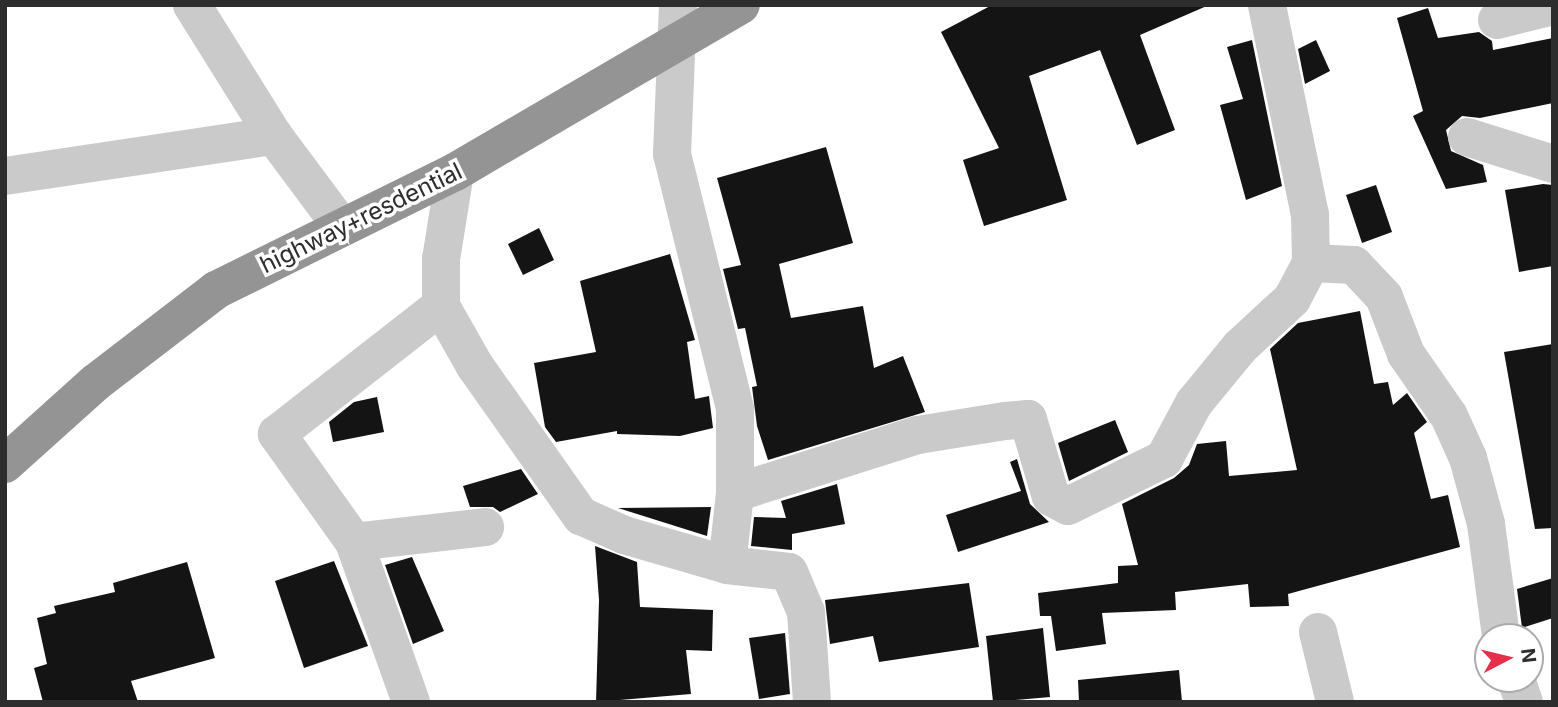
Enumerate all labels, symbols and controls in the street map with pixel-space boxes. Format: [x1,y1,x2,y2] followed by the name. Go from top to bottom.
[255,157,467,279] street label: highway+resdential
[1474,623,1544,693] north arrow
[1516,647,1541,664] text: N

